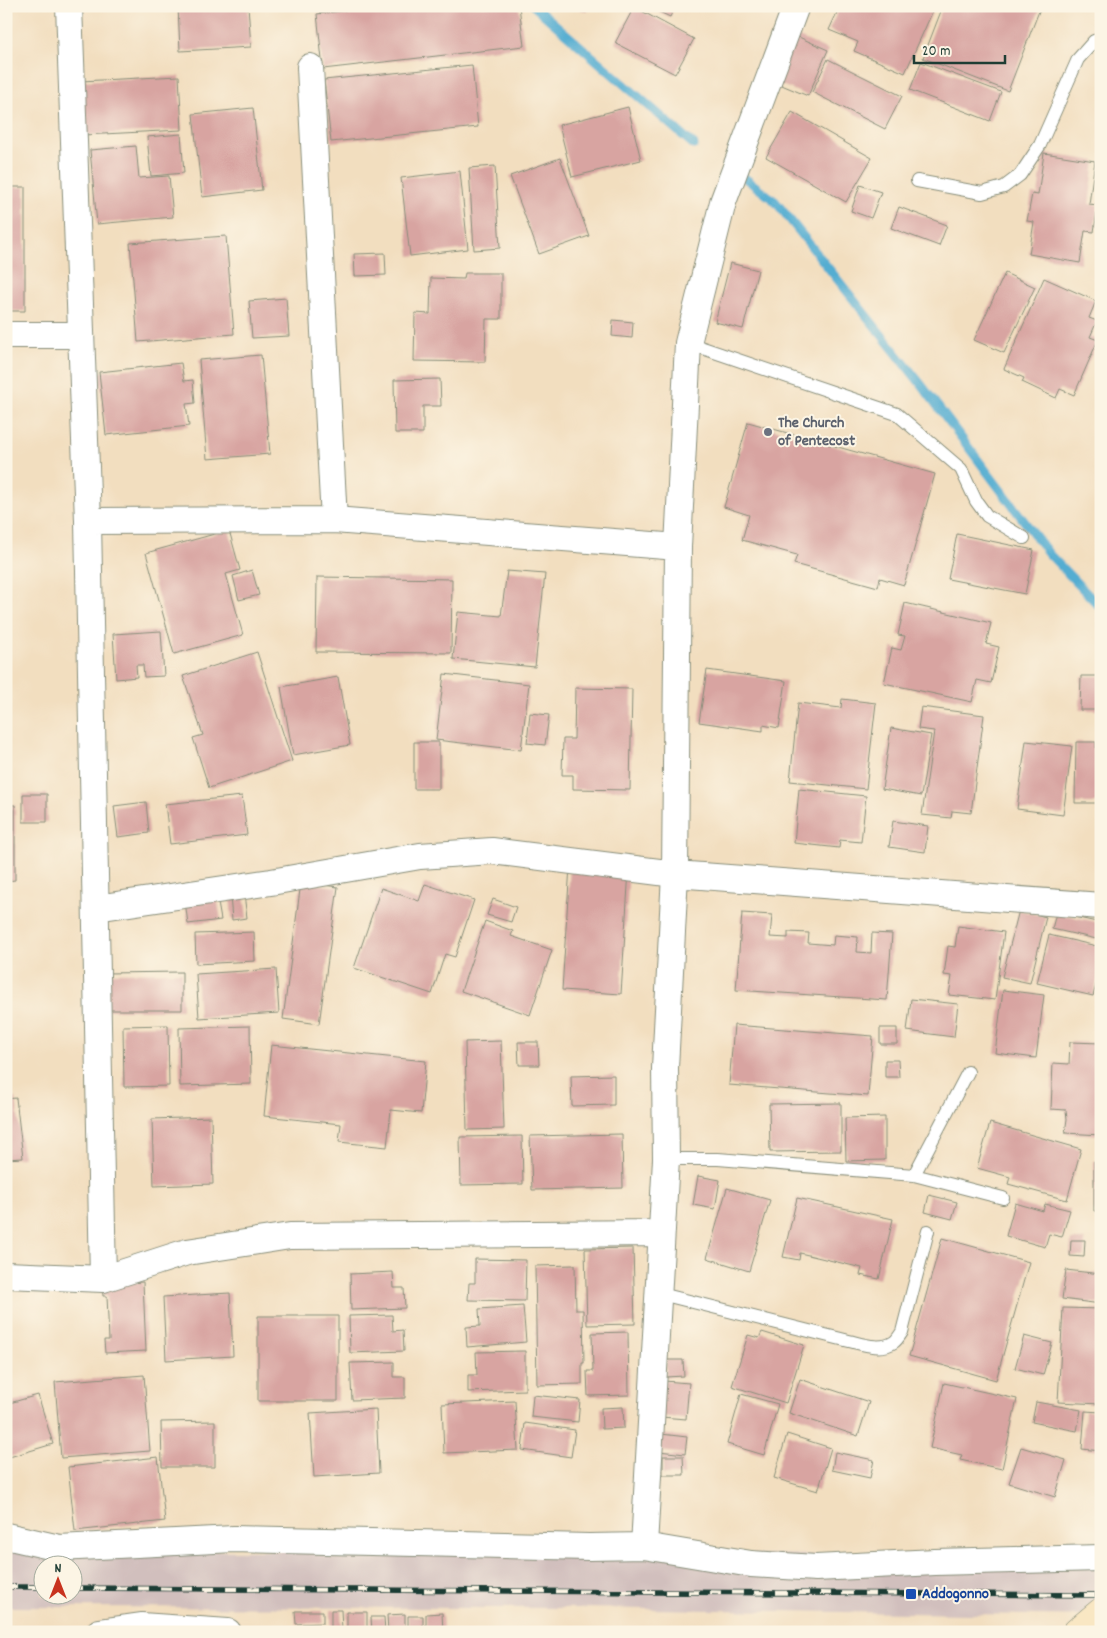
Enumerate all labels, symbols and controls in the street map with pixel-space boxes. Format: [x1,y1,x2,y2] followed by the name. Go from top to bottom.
[914,32,1006,64] scale bar
[922,41,950,63] text: 20 m
[778,412,855,453] place label: The Church of Pentecost
[762,426,774,438] marker: The Church of Pentecost
[32,1556,82,1606] north arrow
[55,1559,62,1579] text: N
[922,1583,989,1606] place label: Addogonno
[904,1587,918,1601] marker: Addogonno

